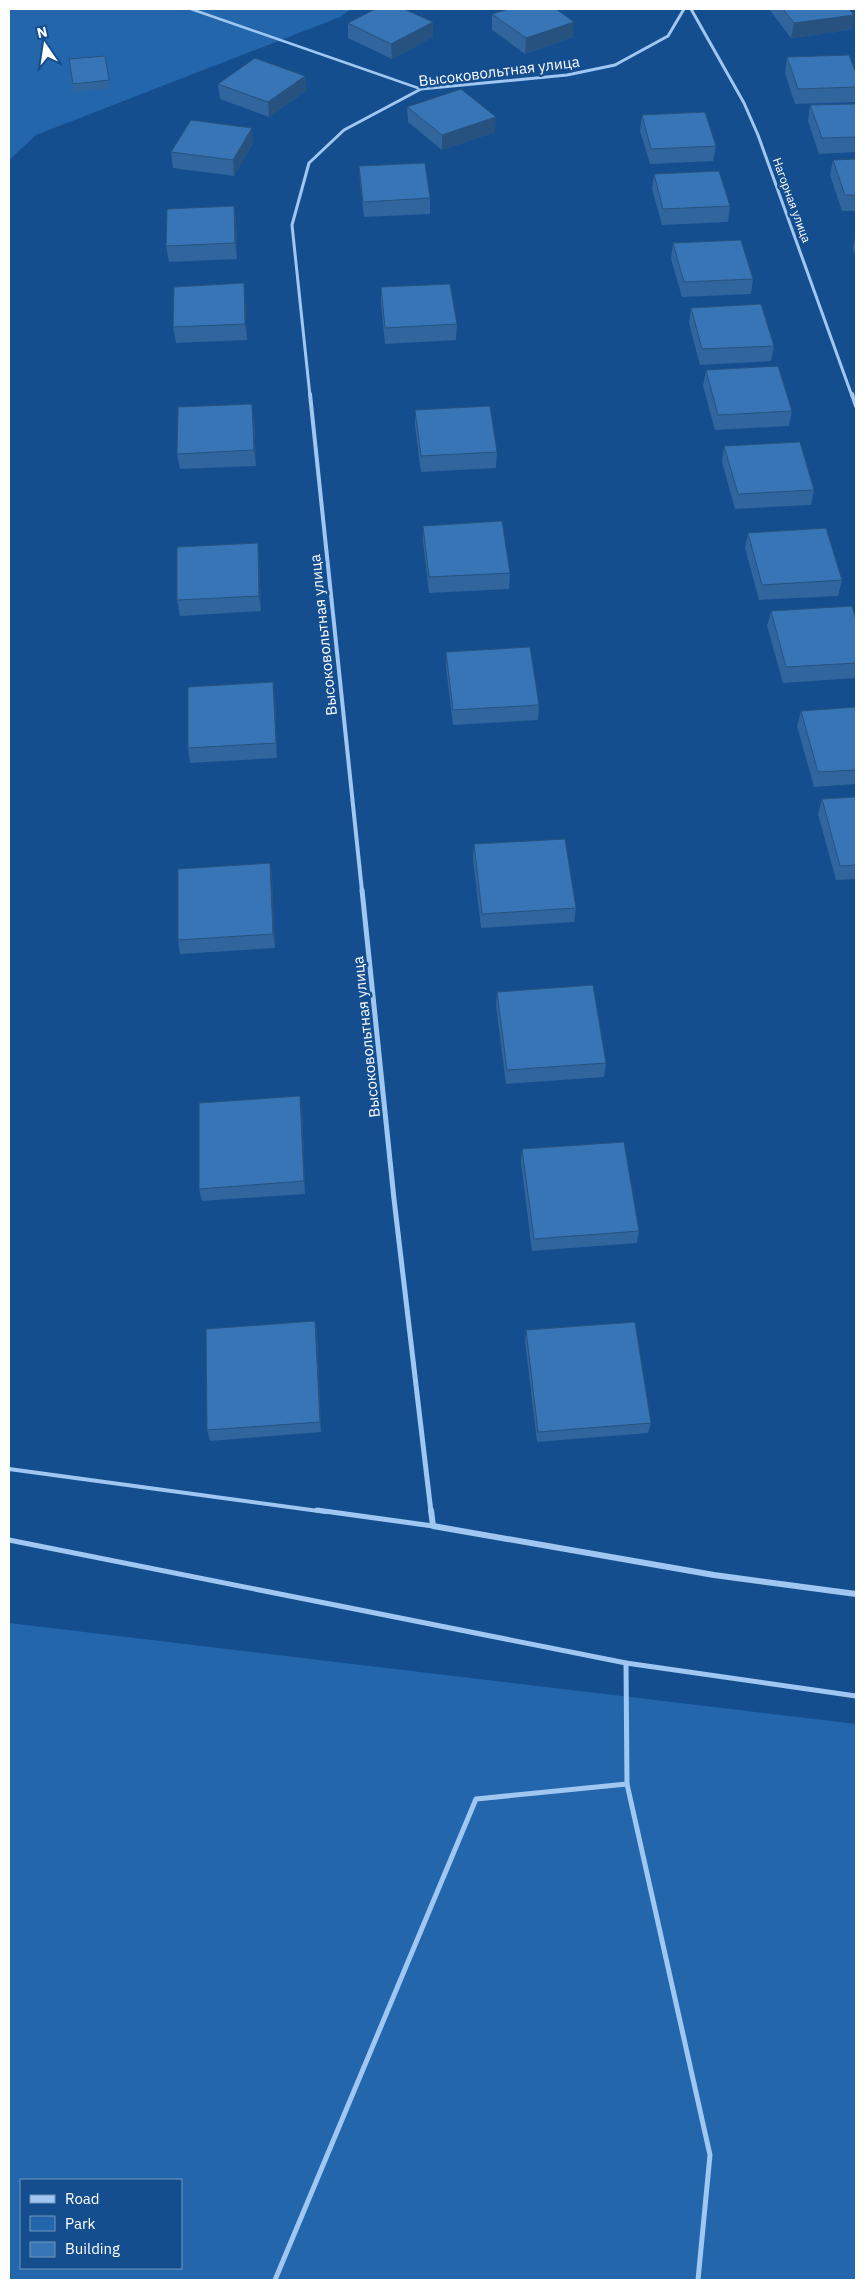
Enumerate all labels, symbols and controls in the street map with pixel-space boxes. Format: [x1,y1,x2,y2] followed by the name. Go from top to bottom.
[20,20,70,70] north arrow
[35,22,49,42] text: N
[417,52,581,90] street label: Высоковольтная улица
[770,155,815,245] street label: Нагорная улица
[305,553,341,717] street label: Высоковольтная улица
[348,955,384,1119] street label: Высоковольтная улица
[20,2179,182,2269] legend
[65,2189,100,2208] text: Road
[65,2214,95,2233] text: Park
[65,2239,120,2258] text: Building

